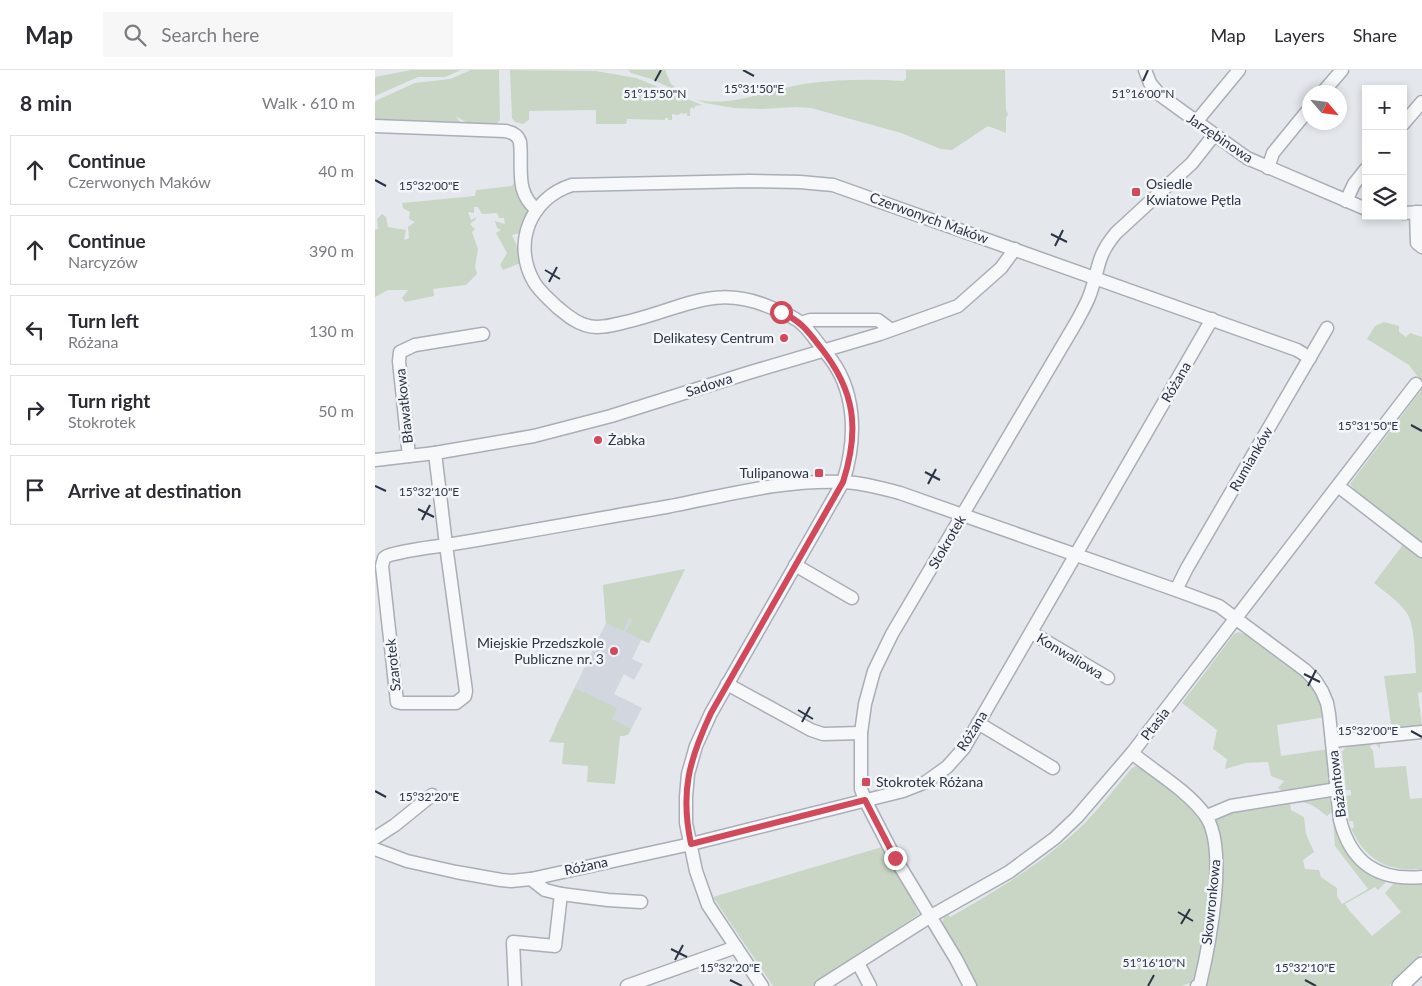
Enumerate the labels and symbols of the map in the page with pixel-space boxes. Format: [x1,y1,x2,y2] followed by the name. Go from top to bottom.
[724,81,784,96] text: 15°31'50"E
[1302,85,1347,130] north arrow
[624,86,686,101] text: 51°15'50"N
[1112,86,1174,101] text: 51°16'00"N
[1184,109,1257,166] street label: Jarzębinowa
[1146,175,1241,208] place label: Osiedle Kwiatowe Pętla
[399,178,459,193] text: 15°32'00"E
[1130,186,1142,198] marker: Osiedle Kwiatowe Pętla
[868,188,991,247] street label: Czerwonych Maków
[770,301,793,324] route start
[653,329,774,346] place label: Delikatesy Centrum
[778,332,790,344] marker: Delikatesy Centrum
[1157,358,1194,405] street label: Różana
[391,368,416,444] street label: Bławatkowa
[683,369,734,400] street label: Sadowa
[1338,418,1398,433] text: 15°31'50"E
[1225,424,1276,494] street label: Rumianków
[608,431,645,448] place label: Żabka
[592,434,604,446] marker: Żabka
[739,464,809,481] place label: Tulipanowa
[813,467,825,479] marker: Tulipanowa
[399,484,459,499] text: 15°32'10"E
[924,511,969,572] street label: Stokrotek
[1034,629,1107,682] street label: Konwaliowa
[477,634,604,667] place label: Miejskie Przedszkole Publiczne nr. 3
[381,637,404,692] street label: Szarotek
[608,645,620,657] marker: Miejskie Przedszkole Publiczne nr. 3
[1137,704,1173,743] street label: Ptasia
[953,707,991,754] street label: Różana
[1338,723,1398,738] text: 15°32'00"E
[1324,749,1349,819] street label: Bażantowa
[876,773,983,790] place label: Stokrotek Różana
[860,776,872,788] marker: Stokrotek Różana
[399,789,459,804] text: 15°32'20"E
[884,847,907,870] route end
[563,853,609,878] street label: Różana
[1198,858,1223,946] street label: Skowronkowa
[1123,955,1185,970] text: 51°16'10"N
[700,960,760,975] text: 15°32'20"E
[1275,960,1335,975] text: 15°32'10"E

